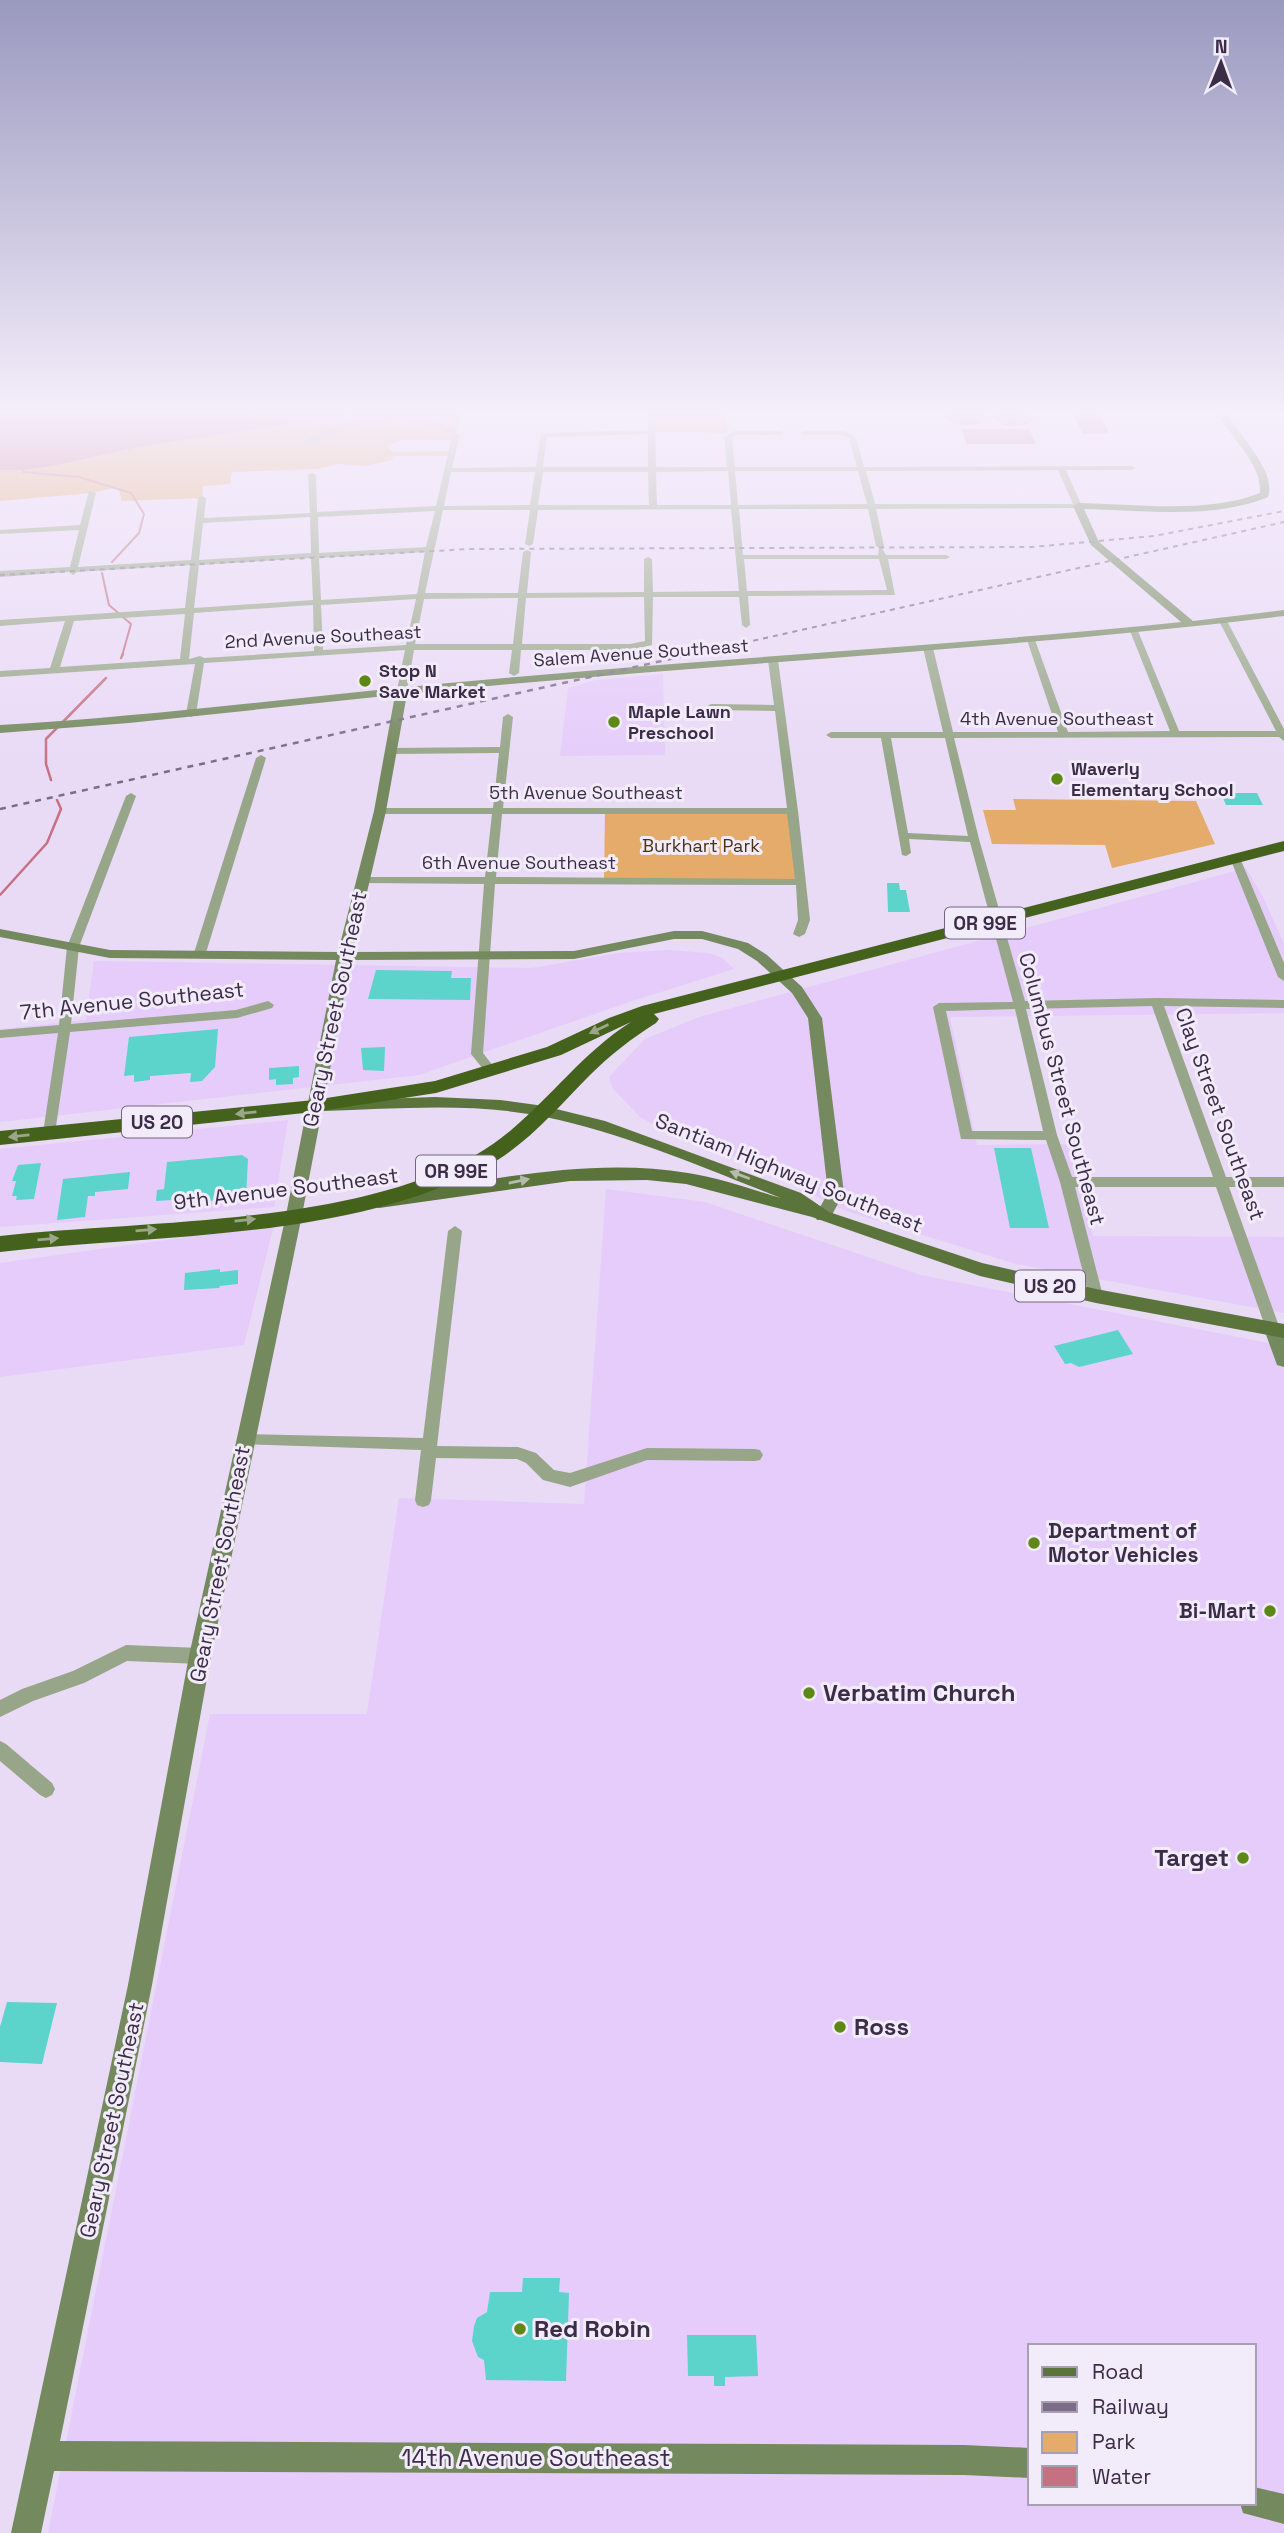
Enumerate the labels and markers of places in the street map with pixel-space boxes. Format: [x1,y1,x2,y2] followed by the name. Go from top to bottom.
[379,659,486,703] place label: Stop N Save Market
[357,673,373,689] marker: Stop N Save Market
[628,700,731,744] place label: Maple Lawn Preschool
[606,714,622,730] marker: Maple Lawn Preschool
[1071,757,1234,801] place label: Waverly Elementary School
[1049,771,1065,787] marker: Waverly Elementary School
[1048,1517,1199,1568] place label: Department of Motor Vehicles
[1026,1535,1042,1551] marker: Department of Motor Vehicles
[1179,1597,1256,1624] place label: Bi-Mart
[1262,1603,1278,1619] marker: Bi-Mart
[823,1677,1015,1708] place label: Verbatim Church
[801,1685,817,1701] marker: Verbatim Church
[1154,1842,1229,1873] place label: Target
[1235,1850,1251,1866] marker: Target
[854,2011,909,2042] place label: Ross
[832,2019,848,2035] marker: Ross
[534,2313,651,2344] place label: Red Robin
[512,2321,528,2337] marker: Red Robin

